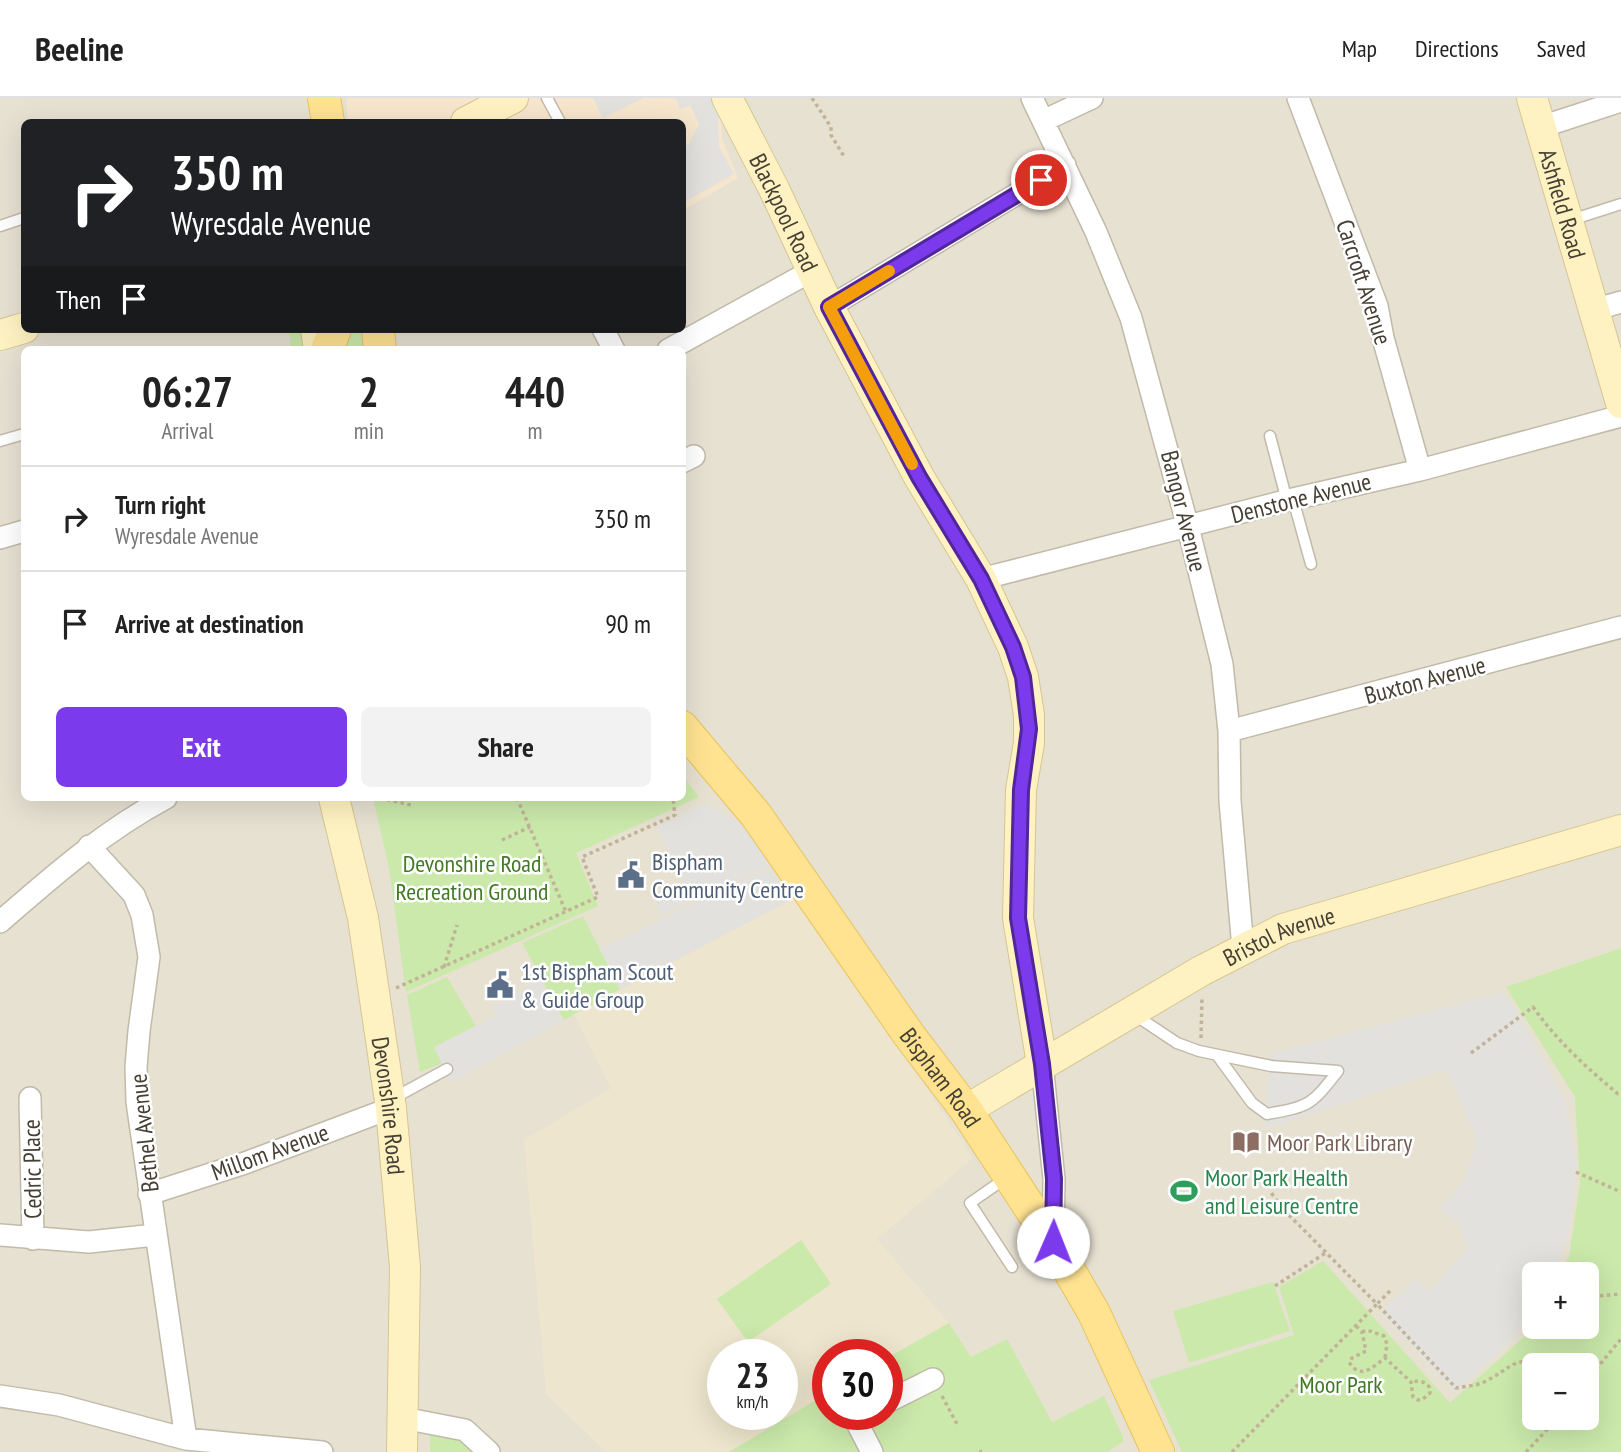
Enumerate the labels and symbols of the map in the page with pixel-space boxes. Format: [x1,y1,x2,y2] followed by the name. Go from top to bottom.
[1532,145,1593,262] street label: Ashfield Road
[743,148,826,276] street label: Blackpool Road
[1011,150,1071,210] pin
[1329,216,1399,348] street label: Carcroft Avenue
[1154,447,1214,575] street label: Bangor Avenue
[1228,466,1374,530] street label: Denstone Avenue
[1361,649,1489,711] street label: Buxton Avenue
[652,846,804,905] place label: Bispham Community Centre
[396,848,548,907] park label: Devonshire Road Recreation Ground
[616,860,646,890] public building icon: Bispham Community Centre
[1218,899,1338,973] street label: Bristol Avenue
[521,956,674,1015] place label: 1st Bispham Scout & Guide Group
[485,970,515,1000] public building icon: 1st Bispham Scout & Guide Group
[893,1021,988,1133] street label: Bispham Road
[365,1035,412,1176] street label: Devonshire Road
[122,1072,166,1194] street label: Bethel Avenue
[207,1116,333,1188] street label: Millom Avenue
[16,1119,48,1219] street label: Cedric Place
[1231,1127,1261,1157] library icon: Moor Park Library
[1267,1127,1412,1158] place label: Moor Park Library
[1205,1162,1359,1221] place label: Moor Park Health and Leisure Centre
[1169,1176,1199,1206] sports icon: Moor Park Health and Leisure Centre
[1016,1205,1090,1279] position arrow
[812,1339,903,1430] speed limit sign: 30
[1299,1369,1383,1400] park label: Moor Park

